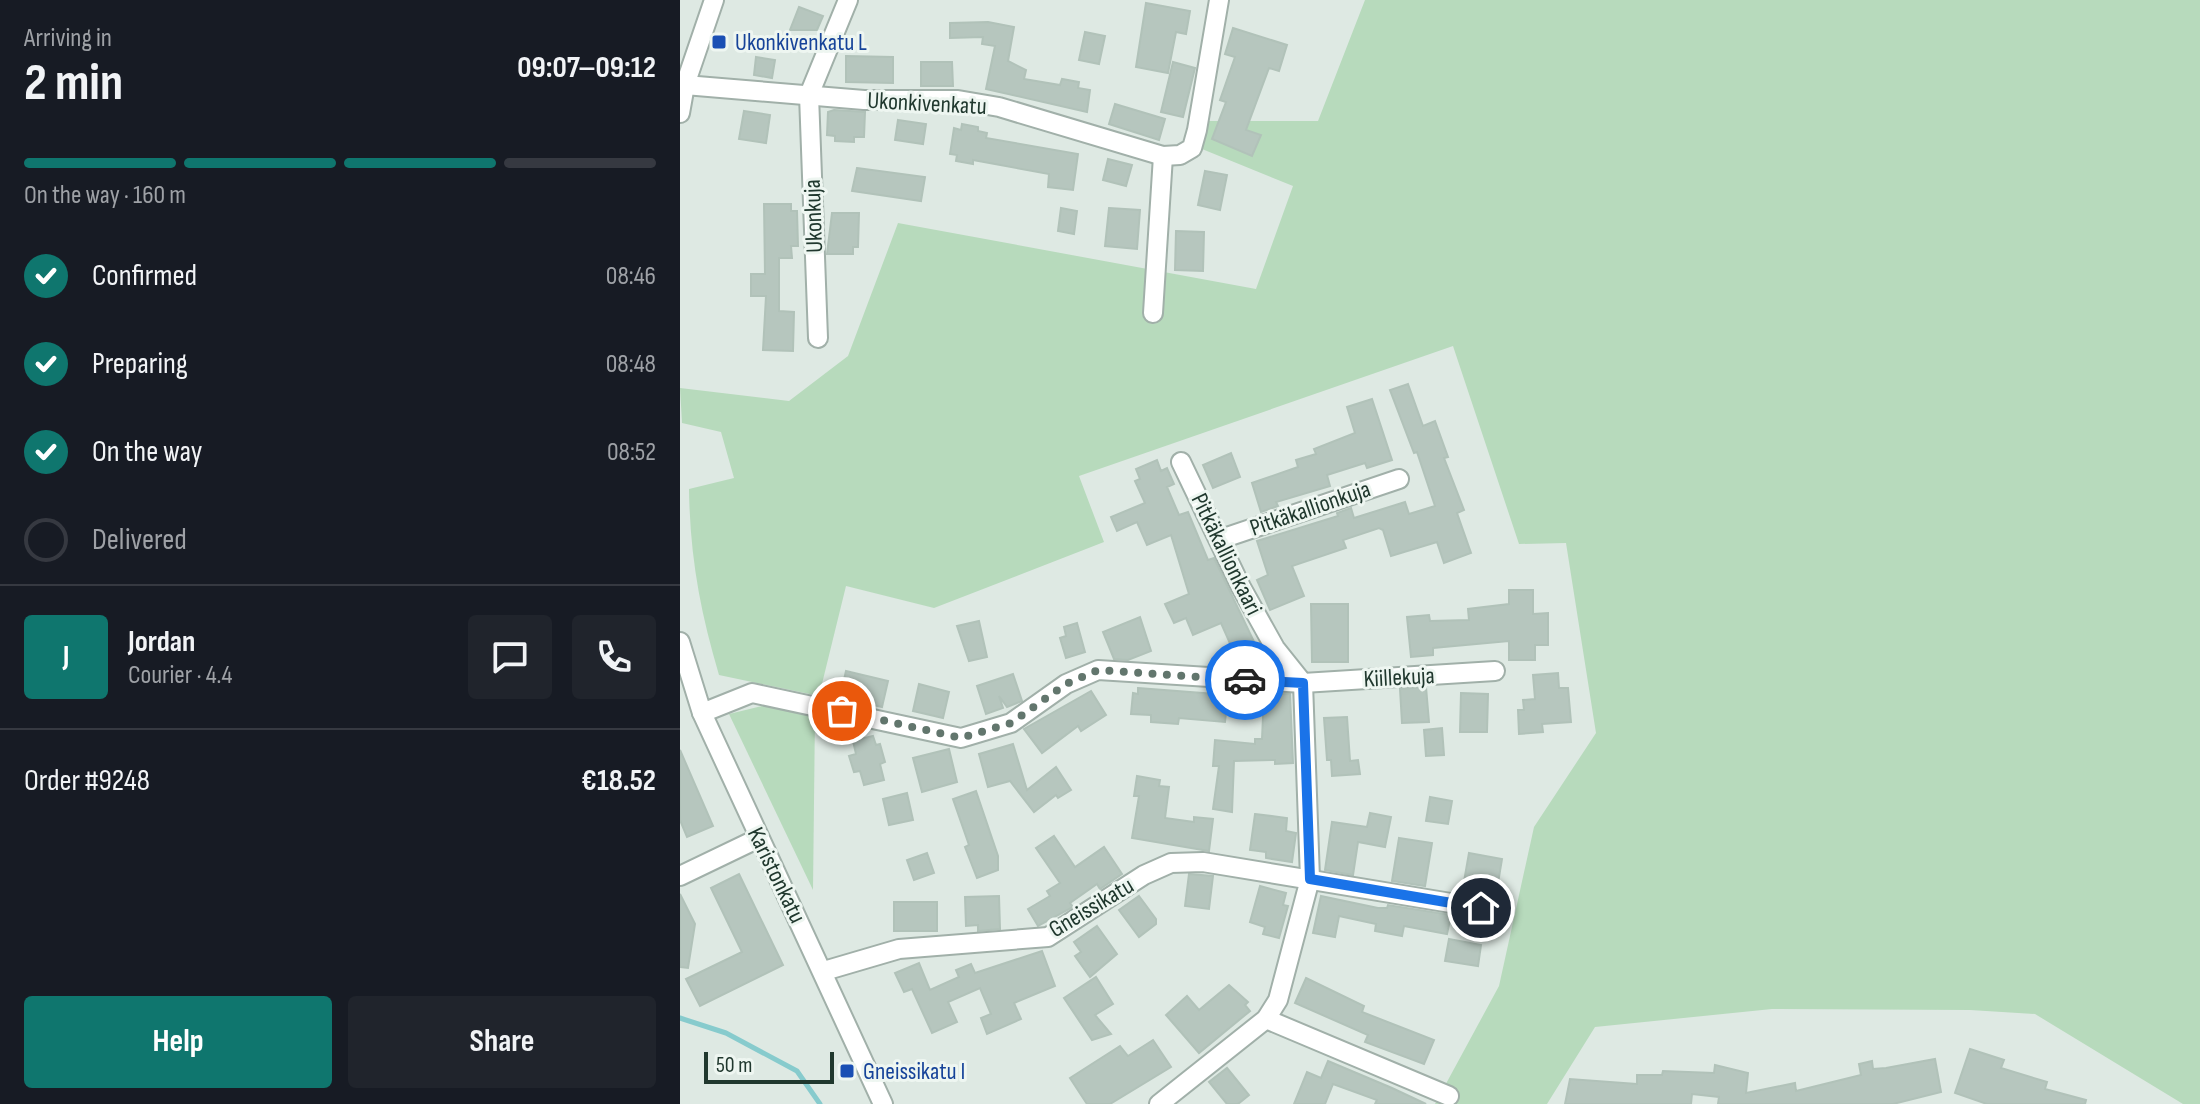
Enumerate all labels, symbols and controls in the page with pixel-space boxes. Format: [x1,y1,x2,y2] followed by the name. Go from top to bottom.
[24,23,112,54] text: Arriving in
[735,28,867,57] place label: Ukonkivenkatu L
[710,33,728,51] marker: Ukonkivenkatu L
[517,50,656,86] text: 09:07–09:12
[24,52,123,115] text: 2 min
[867,86,987,121] street label: Ukonkivenkatu
[798,179,829,253] street label: Ukonkuja
[24,180,186,211] text: On the way · 160 m
[24,254,68,298] icon: check
[92,258,197,294] text: Confirmed
[606,261,656,292] text: 08:46
[24,342,68,386] icon: check
[92,346,188,382] text: Preparing
[606,349,656,380] text: 08:48
[24,430,68,474] icon: check
[92,434,202,470] text: On the way
[607,437,656,468] text: 08:52
[1246,474,1374,543] street label: Pitkäkallionkuja
[1185,489,1268,620] street label: Pitkäkallionkaari
[92,522,187,558] text: Delivered
[468,615,552,699] button: chat
[572,615,656,699] button: phone
[128,624,195,660] text: Jordan
[63,639,69,675] text: J
[1205,640,1285,720] courier
[1223,658,1267,702] icon: car
[128,660,232,691] text: Courier · 4.4
[1363,661,1435,694] street label: Kiillekuja
[808,677,876,745] pin
[820,689,864,733] icon: bag
[24,763,150,799] text: Order #9248
[581,763,656,799] text: €18.52
[741,823,812,928] street label: Karistonkatu
[1044,871,1139,944] street label: Gneissikatu
[1447,874,1515,942] pin
[1459,886,1503,930] icon: home
[24,996,332,1088] button: Help
[348,996,656,1088] button: Share
[704,1048,834,1084] scale bar
[716,1052,752,1079] text: 50 m
[863,1057,965,1086] place label: Gneissikatu I
[838,1062,856,1080] marker: Gneissikatu I

